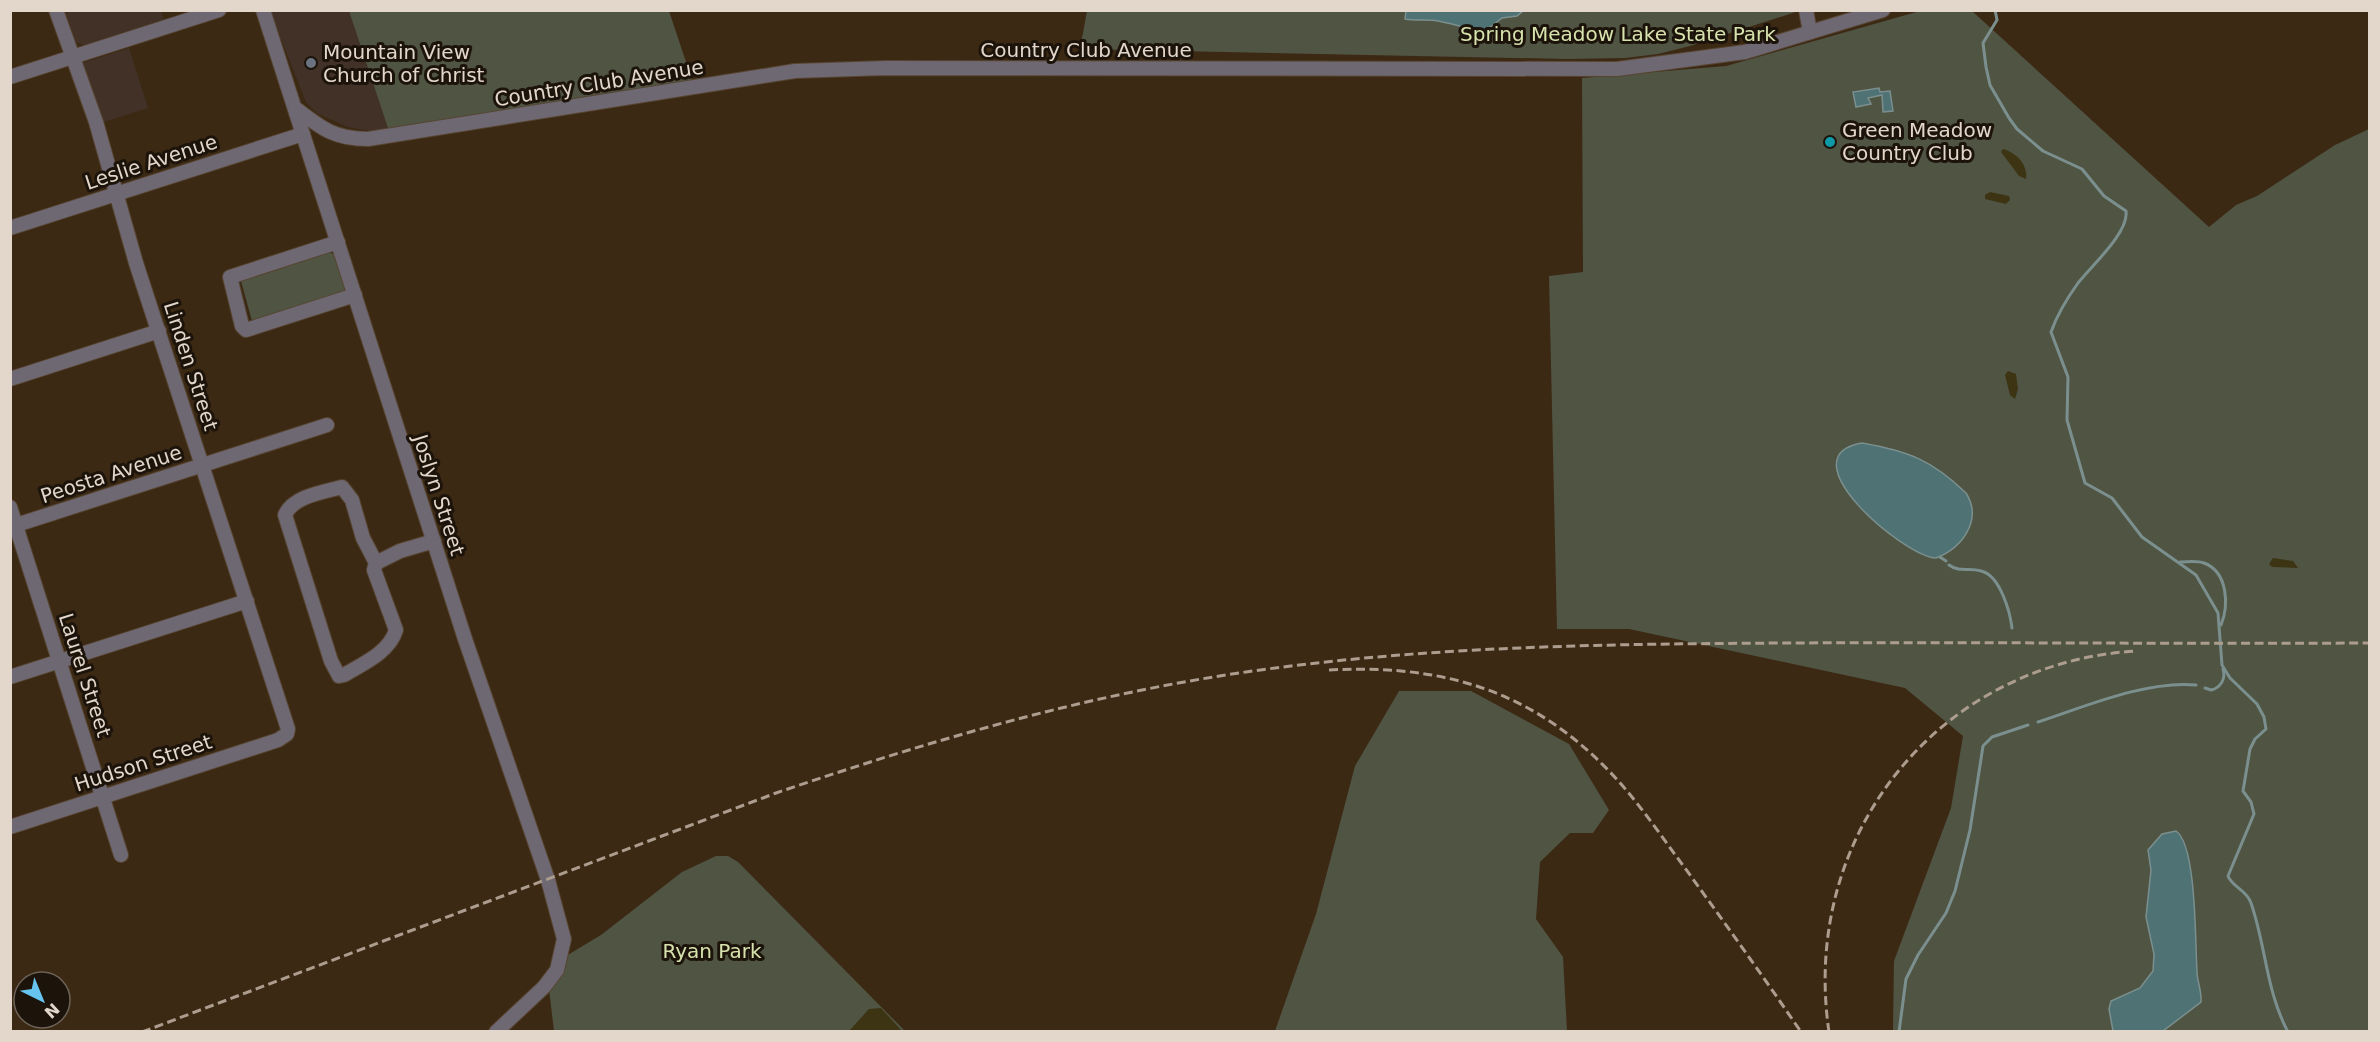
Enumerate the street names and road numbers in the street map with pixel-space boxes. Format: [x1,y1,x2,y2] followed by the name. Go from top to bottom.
[980,38,1192,62] street label: Country Club Avenue
[493,55,705,111] street label: Country Club Avenue
[82,129,220,195] street label: Leslie Avenue
[159,298,223,434] street label: Linden Street
[408,430,470,559] street label: Joslyn Street
[37,440,185,508] street label: Peosta Avenue
[54,610,116,740] street label: Laurel Street
[71,729,215,796] street label: Hudson Street

